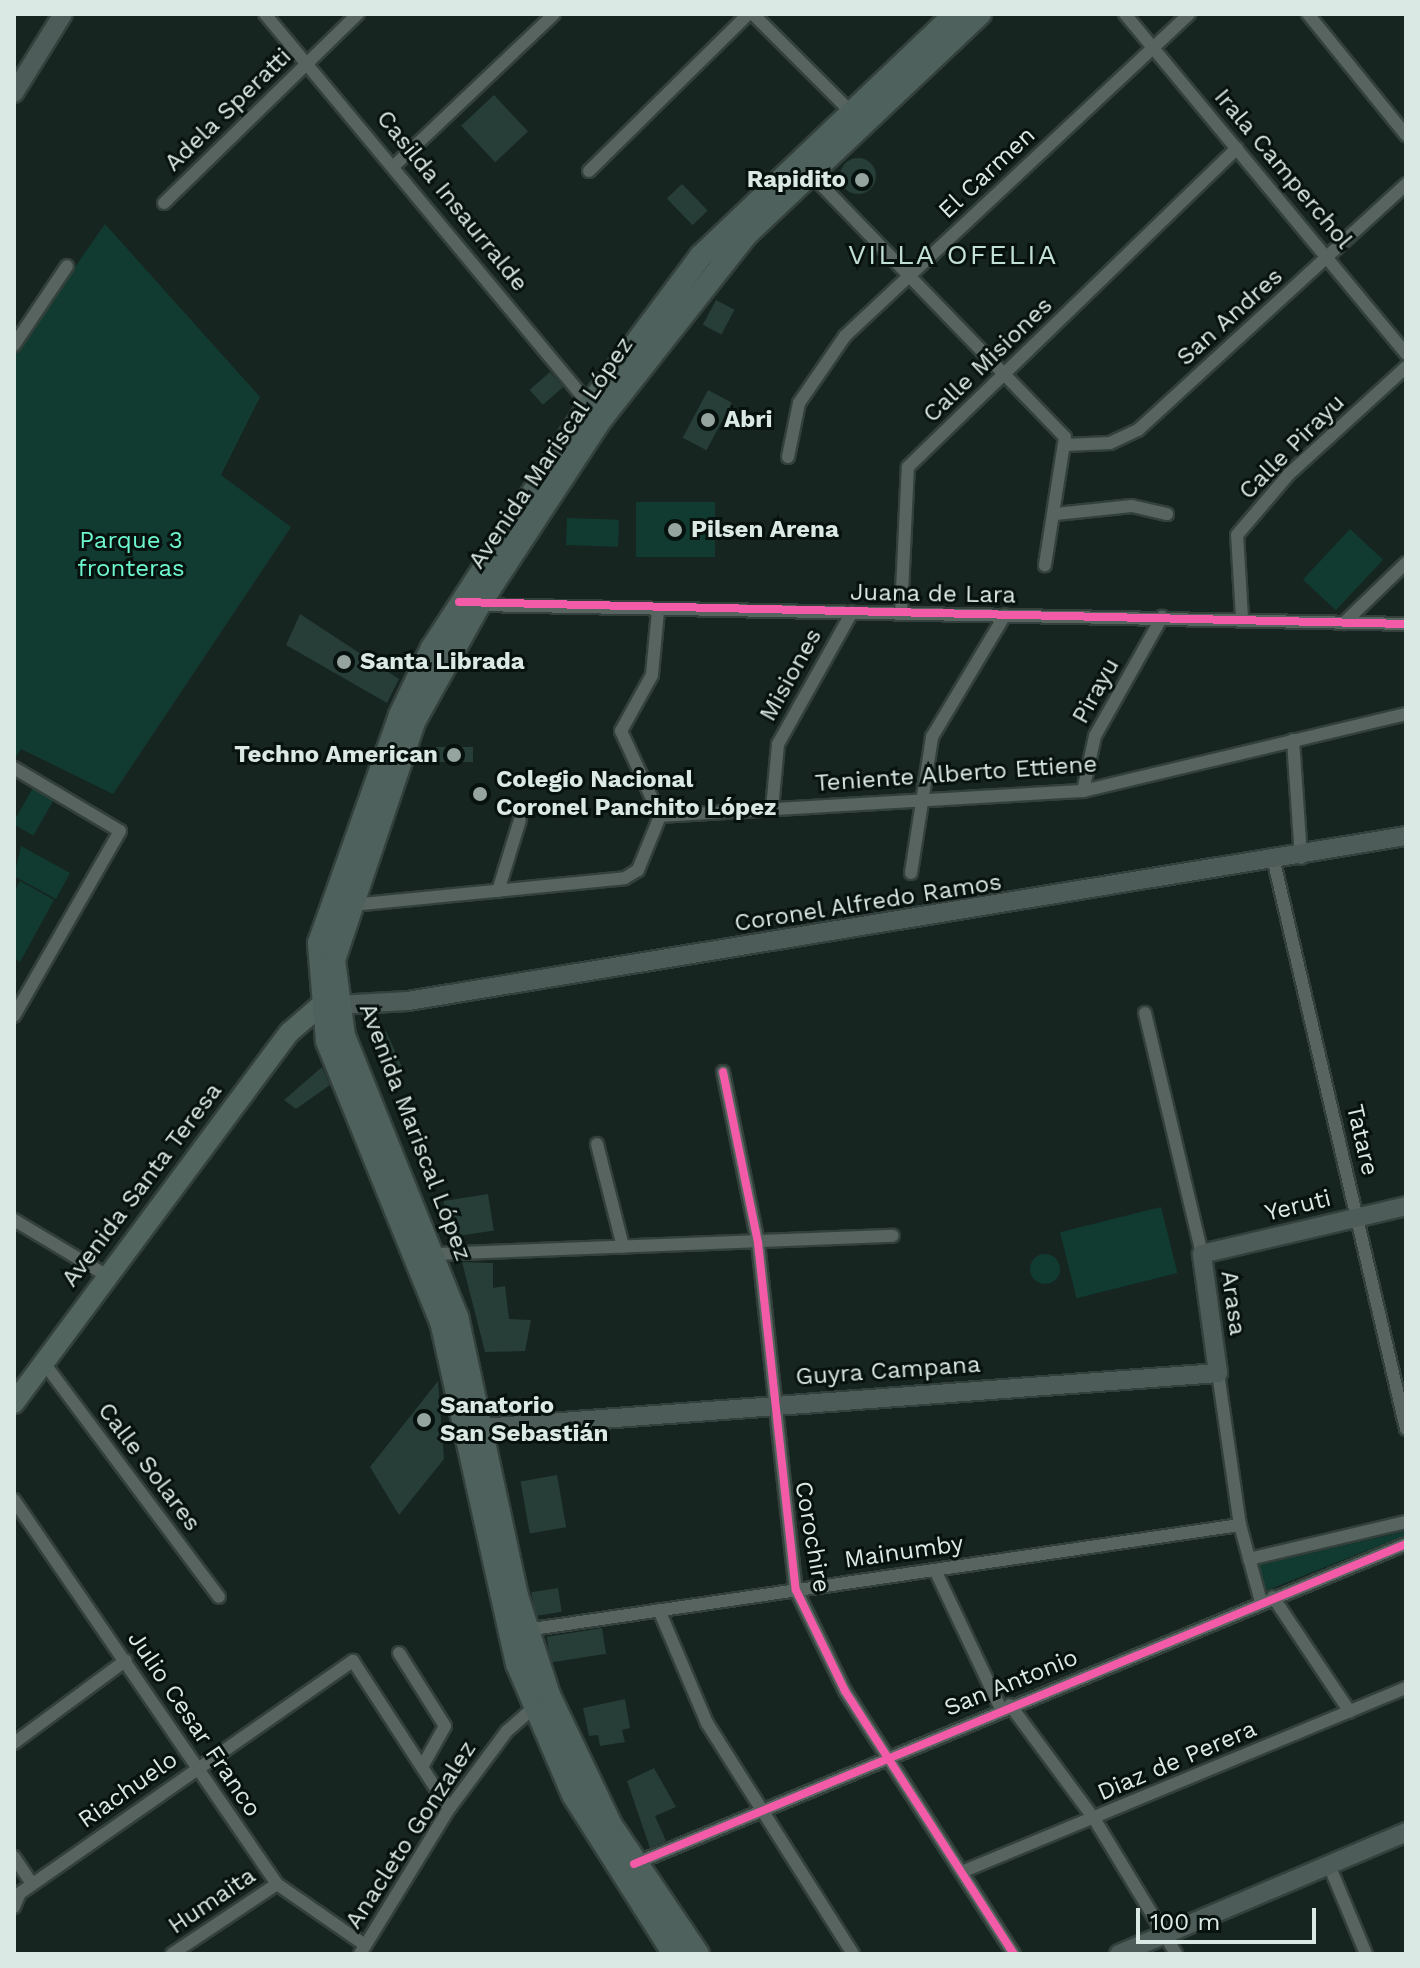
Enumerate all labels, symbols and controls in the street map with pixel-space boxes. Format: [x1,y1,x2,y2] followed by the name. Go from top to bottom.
[159,42,297,178] street label: Adela Speratti
[1208,83,1358,255] street label: Irala Camperchol
[370,104,534,298] street label: Casilda Insaurralde
[932,121,1042,225] street label: El Carmen
[747,166,846,194] place label: Rapidito
[853,171,871,189] marker: Rapidito
[847,238,1059,272] district label: VILLA OFELIA
[1171,262,1289,372] street label: San Andres
[917,291,1059,429] street label: Calle Misiones
[462,331,640,575] street label: Avenida Mariscal López
[1233,388,1351,506] street label: Calle Pirayu
[724,406,773,434] place label: Abri
[699,411,717,429] marker: Abri
[691,516,839,544] place label: Pilsen Arena
[666,521,684,539] marker: Pilsen Arena
[77,527,185,583] park label: Parque 3 fronteras
[850,578,1016,610] street label: Juana de Lara
[754,624,828,726] street label: Misiones
[360,648,525,676] place label: Santa Librada
[335,653,353,671] marker: Santa Librada
[1066,653,1126,729] street label: Pirayu
[234,741,438,769] place label: Techno American
[445,746,463,764] marker: Techno American
[813,750,1099,798] street label: Teniente Alberto Ettiene
[496,766,777,822] place label: Colegio Nacional Coronel Panchito López
[471,785,489,803] marker: Colegio Nacional Coronel Panchito López
[731,868,1005,938] street label: Coronel Alfredo Ramos
[352,999,478,1265] street label: Avenida Mariscal López
[55,1077,229,1293] street label: Avenida Santa Teresa
[1340,1102,1384,1178] street label: Tatare
[1262,1184,1334,1228] street label: Yeruti
[1214,1269,1252,1337] street label: Arasa
[794,1350,982,1392] street label: Guyra Campana
[440,1392,608,1448] place label: Sanatorio San Sebastián
[91,1397,207,1537] street label: Calle Solares
[415,1411,433,1429] marker: Sanatorio San Sebastián
[788,1479,836,1595] street label: Corochire
[843,1529,965,1575] street label: Mainumby
[121,1625,267,1823] street label: Julio Cesar Franco
[940,1643,1082,1723] street label: San Antonio
[1093,1715,1261,1807] street label: Diaz de Perera
[339,1736,483,1934] street label: Anacleto Gonzalez
[73,1745,183,1835] street label: Riachuelo
[163,1861,261,1941] street label: Humaita
[1140,1892,1320,1942] scale bar
[1150,1908,1220,1936] text: 100 m

